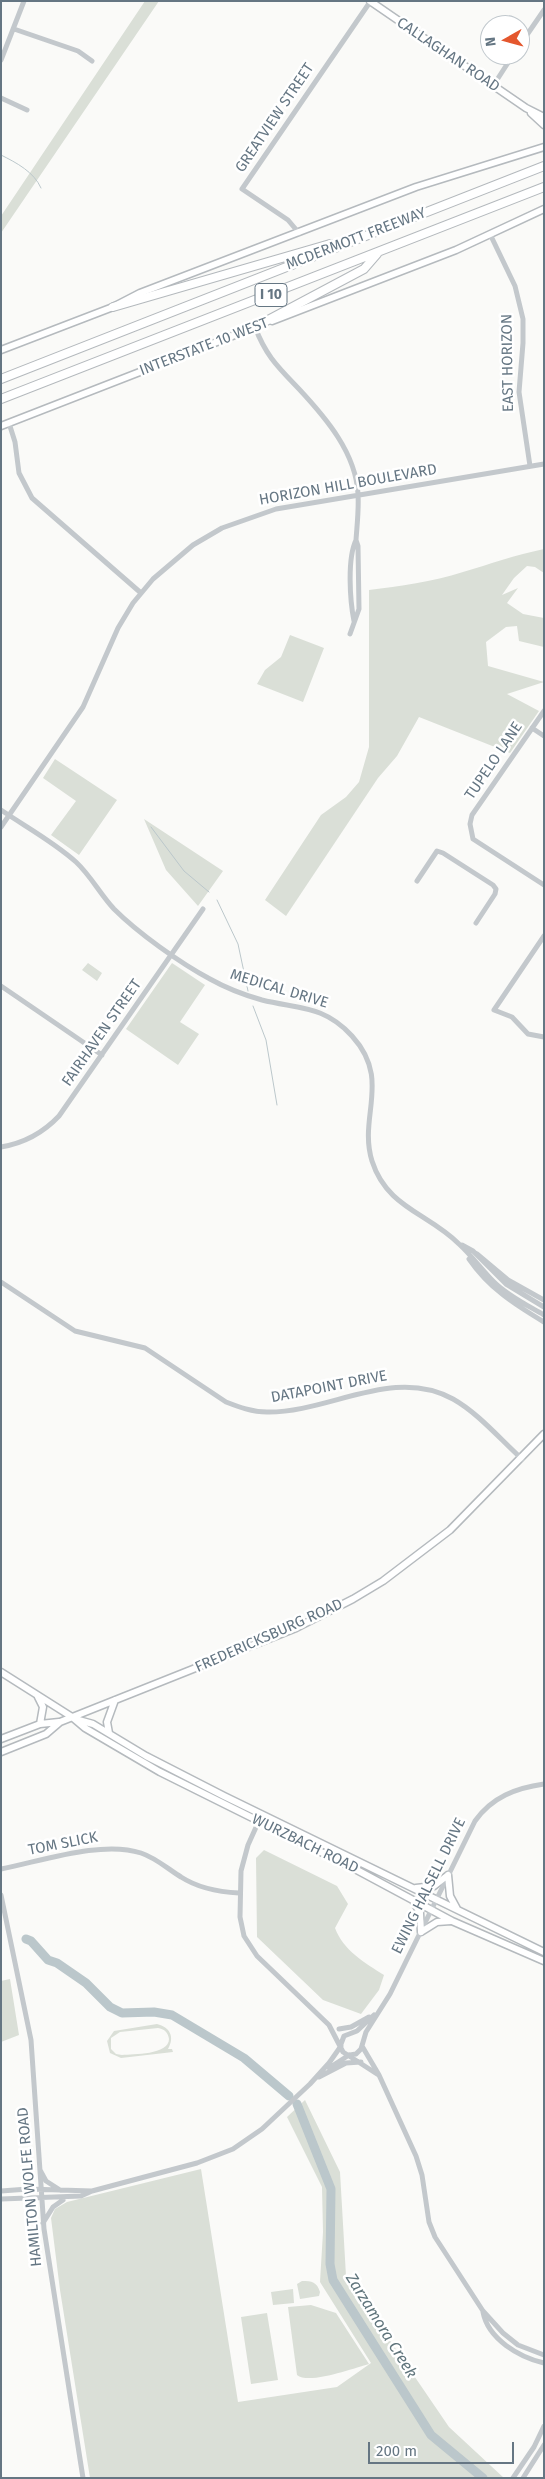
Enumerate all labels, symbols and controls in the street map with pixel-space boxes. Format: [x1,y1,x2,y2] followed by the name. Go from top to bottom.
[393,14,503,96] street label: CALLAGHAN ROAD
[480,15,530,65] north arrow
[232,60,318,176] street label: GREATVIEW STREET
[283,204,429,274] street label: MCDERMOTT FREEWAY
[255,284,287,306] road number: I 10
[137,314,271,380] street label: INTERSTATE 10 WEST
[498,314,518,412] street label: EAST HORIZON
[258,461,438,509] street label: HORIZON HILL BOULEVARD
[461,719,527,803] street label: TUPELO LANE
[228,966,330,1012] street label: MEDICAL DRIVE
[58,976,146,1090] street label: FAIRHAVEN STREET
[269,1367,389,1407] street label: DATAPOINT DRIVE
[192,1595,346,1677] street label: FREDERICKSBURG ROAD
[249,1810,361,1878] street label: WURZBACH ROAD
[388,1815,470,1957] street label: EWING HALSELL DRIVE
[27,1828,99,1860] street label: TOM SLICK
[14,2107,46,2267] street label: HAMILTON WOLFE ROAD
[341,2270,421,2382] water label: Zarzamora Creek
[370,2432,516,2464] scale bar
[376,2442,417,2460] text: 200 m

